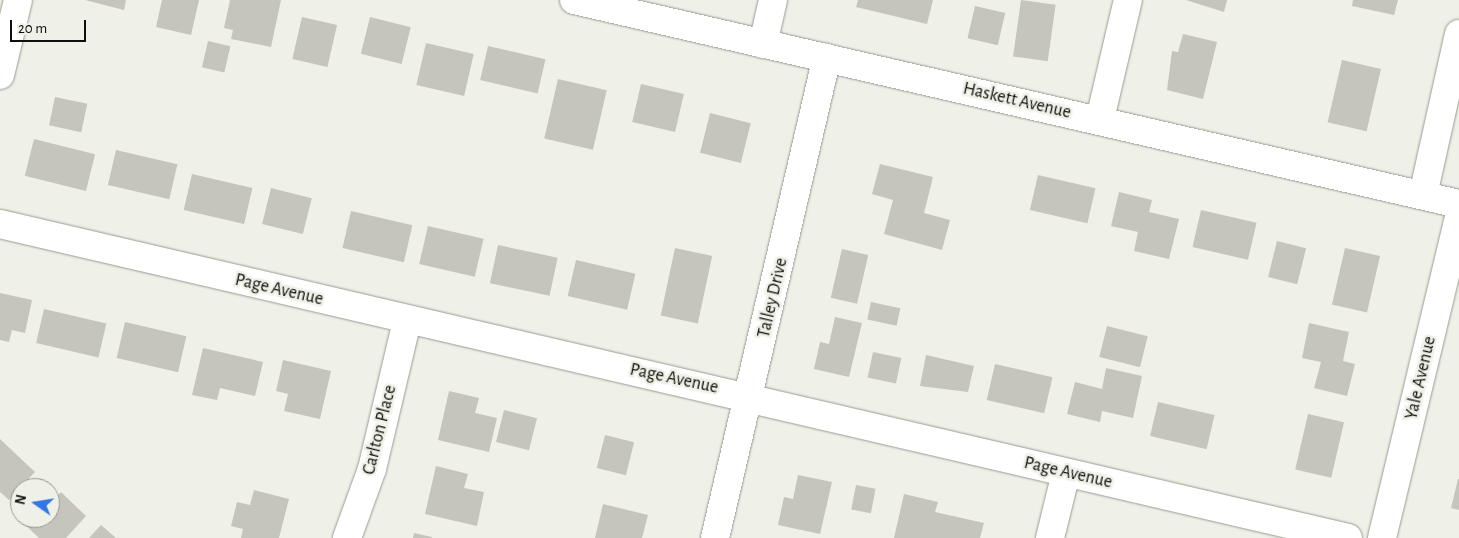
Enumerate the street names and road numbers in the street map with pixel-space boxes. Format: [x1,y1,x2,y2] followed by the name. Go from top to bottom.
[961,78,1073,124] street label: Haskett Avenue
[753,256,793,340] street label: Talley Drive
[233,269,325,311] street label: Page Avenue
[1401,334,1441,422] street label: Yale Avenue
[628,359,720,399] street label: Page Avenue
[358,383,402,477] street label: Carlton Place
[1022,452,1114,494] street label: Page Avenue

